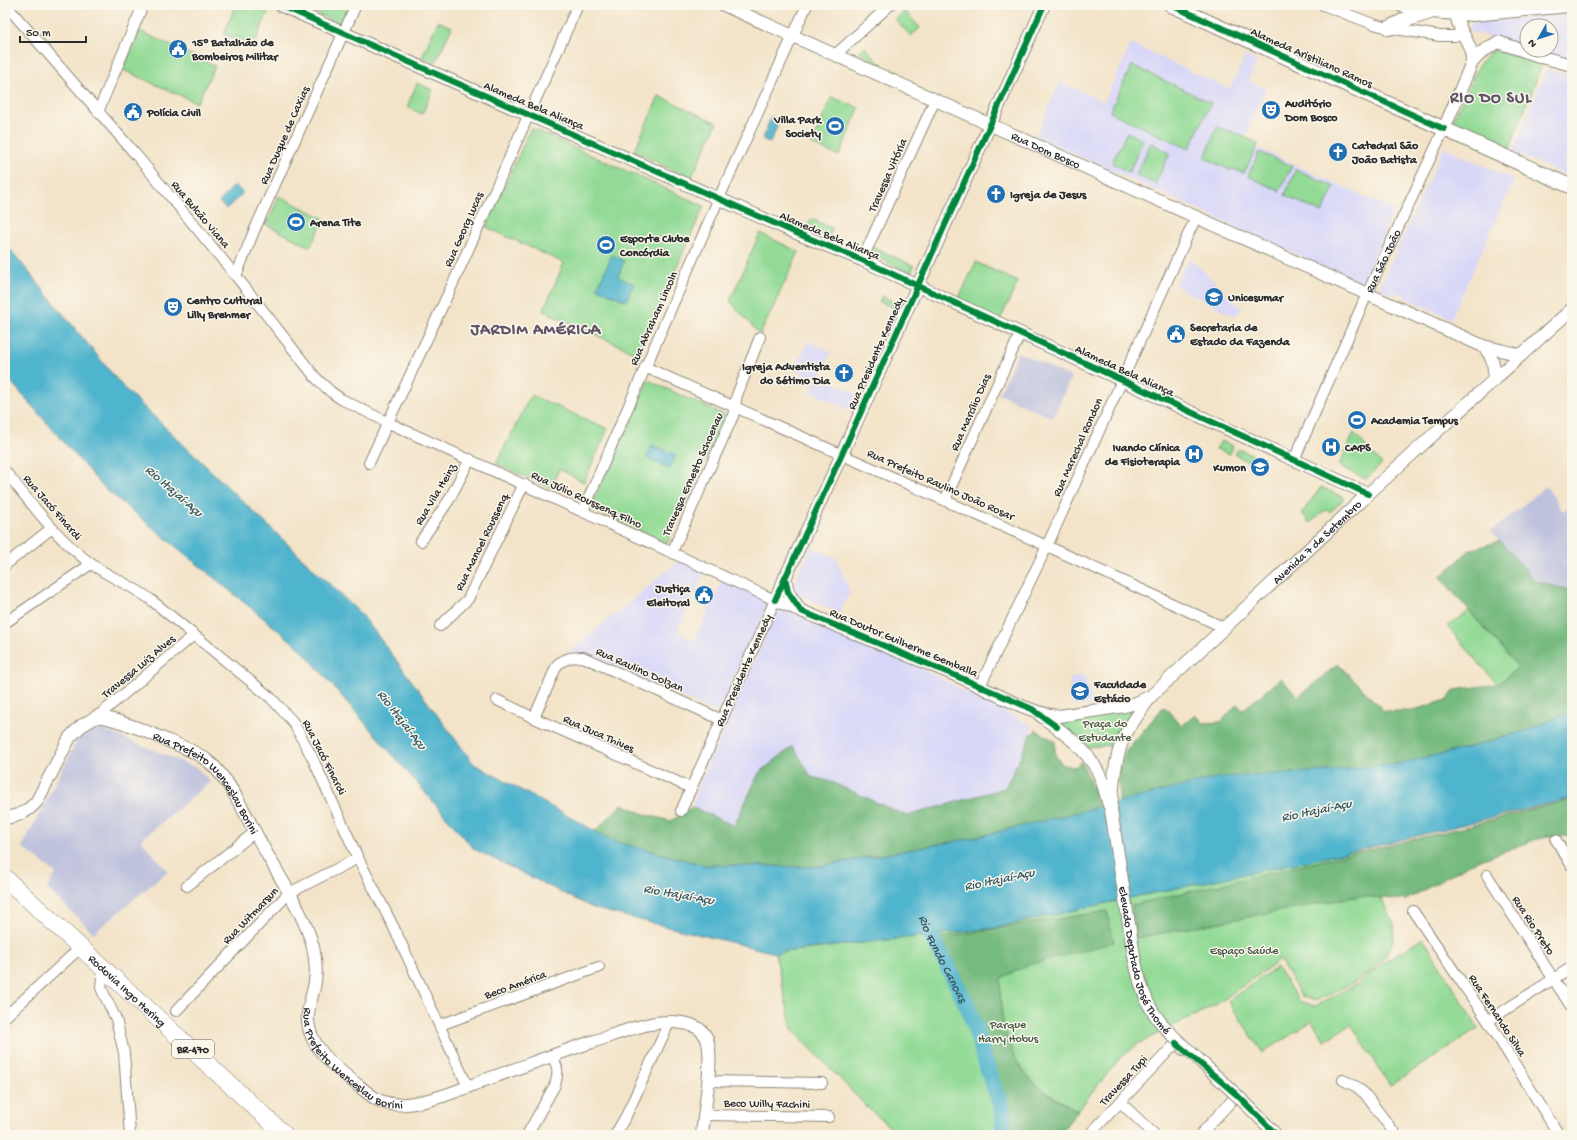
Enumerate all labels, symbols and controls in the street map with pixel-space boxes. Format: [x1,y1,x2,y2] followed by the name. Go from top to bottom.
[20,18,86,44] scale bar
[1519,18,1559,58] north arrow
[1248,26,1375,92] street label: Alameda Aristiliano Ramos
[26,27,51,41] text: 50 m
[1526,36,1540,50] text: N
[191,37,279,65] place label: 15º Batalhão de Bombeiros Militar
[167,38,189,60] public building icon: 15º Batalhão de Bombeiros Militar
[481,79,586,134] street label: Alameda Bela Aliança
[258,84,314,187] street label: Rua Duque de Caxias
[1449,90,1532,109] district label: RIO DO SUL
[1284,98,1338,126] place label: Auditório Dom Bosco
[1260,99,1282,121] theatre icon: Auditório Dom Bosco
[122,101,144,123] public building icon: Polícia Civil
[146,107,201,121] place label: Polícia Civil
[773,114,823,142] place label: Villa Park Society
[824,115,846,137] sports icon: Villa Park Society
[1009,130,1082,173] street label: Rua Dom Bosco
[866,136,911,216] street label: Travessa Vitória
[1351,140,1419,168] place label: Catedral São João Batista
[1327,141,1349,163] church icon: Catedral São João Batista
[167,179,232,252] street label: Rua Bulcão Viana
[985,183,1007,205] church icon: Igreja de Jesus
[1010,189,1087,203] place label: Igreja de Jesus
[442,190,488,269] street label: Rua Georg Lucas
[777,209,882,264] street label: Alameda Bela Aliança
[285,211,307,233] sports icon: Arena Tite
[309,217,362,231] place label: Arena Tite
[1364,228,1405,296] street label: Rua São João
[619,233,690,261] place label: Esporte Clube Concórdia
[595,234,617,256] sports icon: Esporte Clube Concórdia
[628,269,682,368] street label: Rua Abraham Lincoln
[1203,286,1225,308] school or university icon: Unicesumar
[1228,292,1285,306] place label: Unicesumar
[186,295,263,323] place label: Centro Cultural Lilly Brehmer
[846,295,908,412] street label: Rua Presidente Kennedy
[162,296,184,318] theatre icon: Centro Cultural Lilly Brehmer
[470,321,602,341] district label: JARDIM AMÉRICA
[1189,322,1291,350] place label: Secretaria de Estado da Fazenda
[1165,323,1187,345] public building icon: Secretaria de Estado da Fazenda
[1072,343,1176,401] street label: Alameda Bela Aliança
[742,361,831,389] place label: Igreja Adventista do Sétimo Dia
[833,362,855,384] church icon: Igreja Adventista do Sétimo Dia
[949,371,995,454] street label: Rua Marcílio Dias
[1051,396,1107,499] street label: Rua Marechal Rondon
[1346,409,1368,431] sports icon: Academia Tempus
[660,410,728,540] street label: Travessa Ernesto Schoenau
[1370,415,1459,429] place label: Academia Tempus
[1320,436,1342,458] hospital icon: CAPS
[1105,442,1181,470] place label: Ivando Clínica de Fisioterapia
[1344,442,1371,456] place label: CAPS
[1183,443,1205,465] hospital icon: Ivando Clínica de Fisioterapia
[864,447,1018,525] street label: Rua Prefeito Raulino João Rosar
[1249,456,1271,478] school or university icon: Kumon
[413,461,461,528] street label: Rua Vila Heinz
[1212,462,1246,476] place label: Kumon
[142,463,206,521] water label: Rio Itajaí-Açu
[529,469,644,533] street label: Rua Júlio Roussenq Filho
[19,473,84,544] street label: Rua Jacó Finardi
[453,491,513,594] street label: Rua Manoel Roussenq
[1271,498,1366,588] street label: Avenida 7 de Setembro
[645,583,691,611] place label: Justiça Eleitoral
[693,584,715,606] public building icon: Justiça Eleitoral
[827,606,980,682] street label: Rua Doutor Guilherme Gemballa
[714,612,776,729] street label: Rua Presidente Kennedy
[99,632,179,703] street label: Travessa Luiz Alves
[593,645,685,697] street label: Rua Raulino Dolzan
[1093,679,1147,707] place label: Faculdade Estácio
[1069,680,1091,702] school or university icon: Faculdade Estácio
[373,688,429,754] water label: Rio Itajaí-Açu
[560,713,637,757] street label: Rua Juca Thives
[298,718,348,798] street label: Rua Jacó Finardi
[1079,718,1132,746] park label: Praça do Estudante
[150,730,260,838] street label: Rua Prefeito Wenceslau Borini
[1280,797,1354,826] water label: Rio Itajaí-Açu
[963,866,1037,895] water label: Rio Itajaí-Açu
[642,882,716,909] water label: Rio Itajaí-Açu
[221,885,282,948] street label: Rua Witmarsun
[1114,885,1173,1039] street label: Elevado Deputado José Thomé
[1508,894,1557,958] street label: Rua Rio Preto
[914,914,970,1007] water label: Rio Fundo Canoas
[1210,945,1279,959] park label: Espaço Saúde
[84,953,168,1031] street label: Rodovia Ingo Hering
[482,968,549,1004] street label: Beco América
[1465,972,1528,1060] street label: Rua Fernando Silva
[299,1007,403,1113] street label: Rua Prefeito Wenceslau Borini
[978,1019,1039,1047] park label: Parque Harry Hobus
[172,1040,214,1058] road number: BR-470
[1097,1053,1152,1110] street label: Travessa Tupi
[723,1097,811,1113] street label: Beco Willy Fachini

